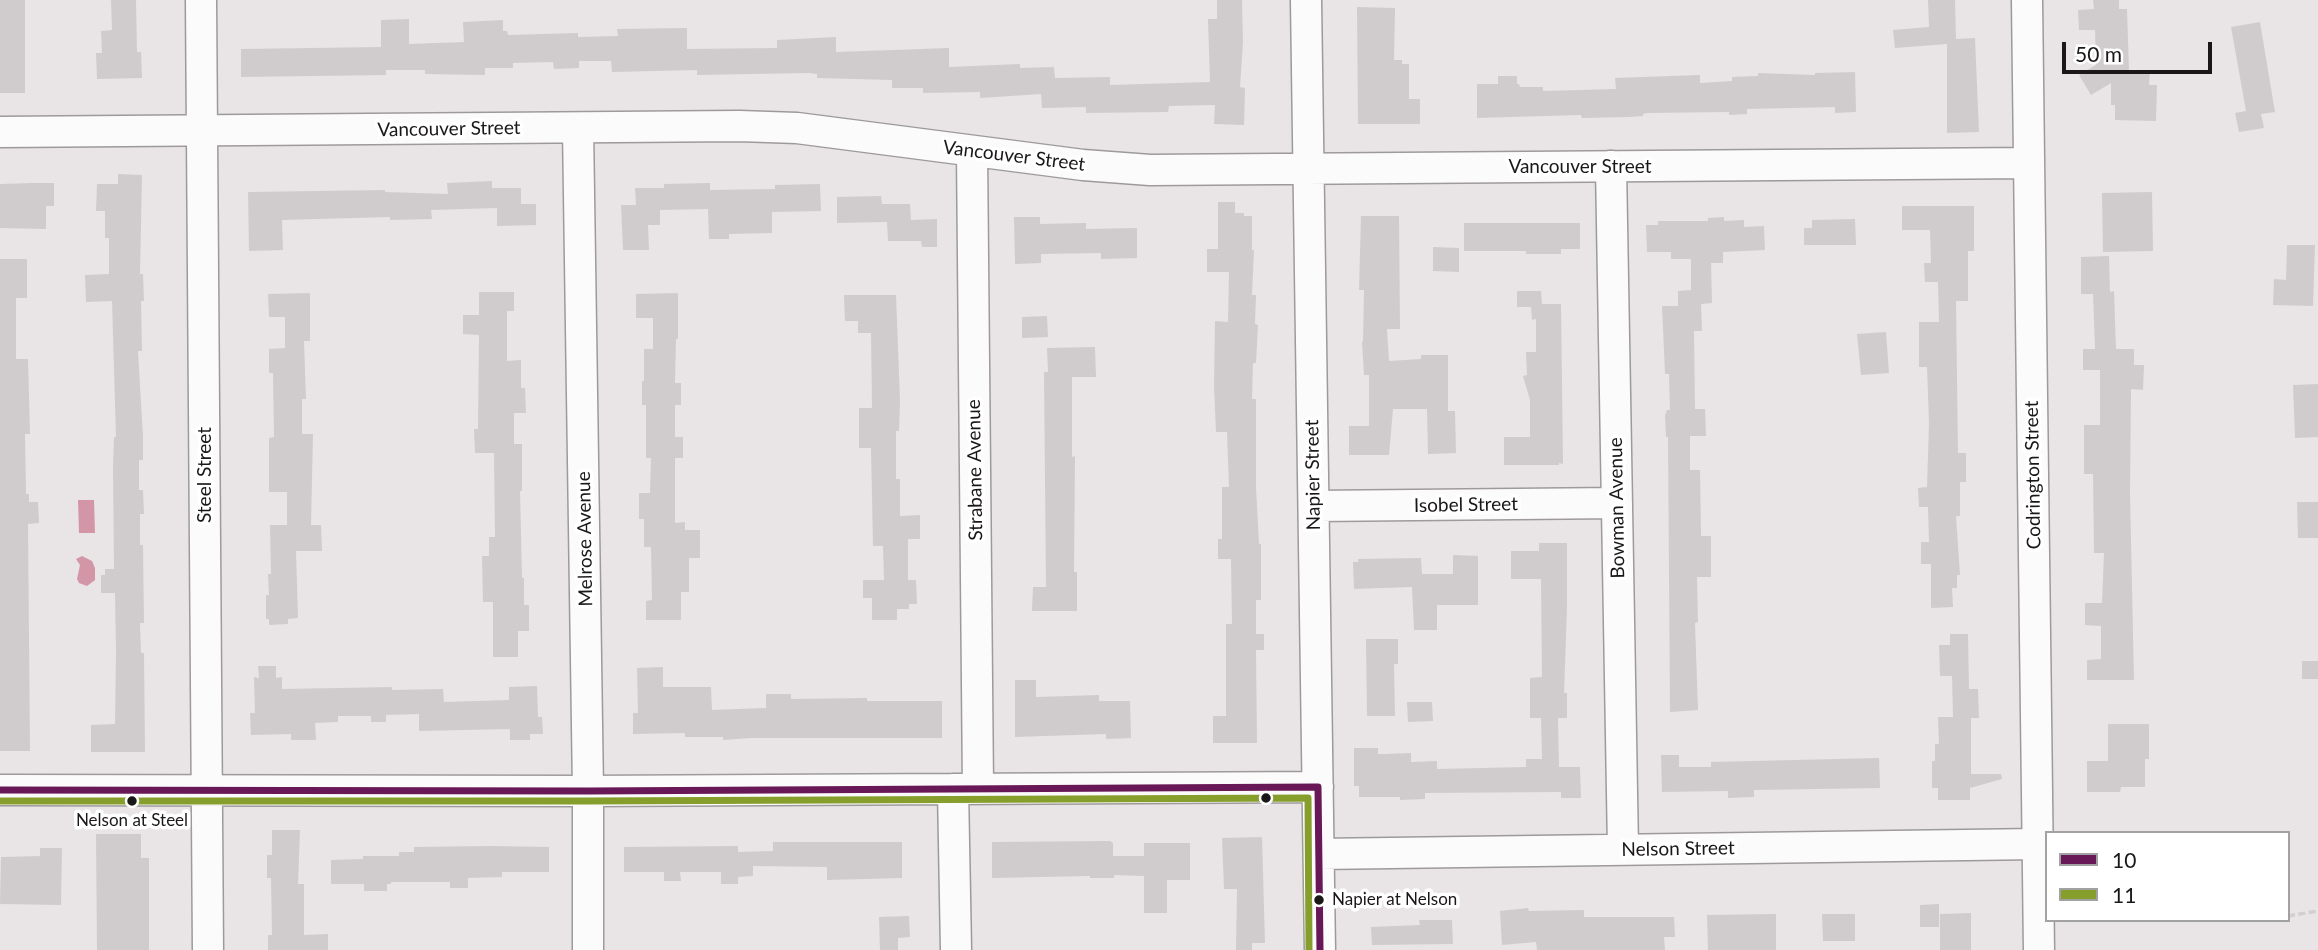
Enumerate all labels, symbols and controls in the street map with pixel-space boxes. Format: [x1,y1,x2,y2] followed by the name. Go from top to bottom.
[2066,28,2216,72] scale bar
[2075,41,2122,66] text: 50 m
[377,116,521,142] street label: Vancouver Street
[942,136,1086,176] street label: Vancouver Street
[1508,156,1652,178] street label: Vancouver Street
[962,399,988,541] street label: Strabane Avenue
[2020,400,2046,550] street label: Codrington Street
[1301,419,1325,531] street label: Napier Street
[194,427,216,523] street label: Steel Street
[1604,437,1630,579] street label: Bowman Avenue
[572,471,598,607] street label: Melrose Avenue
[1414,493,1518,517] street label: Isobel Street
[1259,791,1273,805] unlabelled marker
[125,794,139,808] marker: Nelson at Steel
[76,811,188,831] place label: Nelson at Steel
[2045,831,2290,922] legend
[1621,837,1735,861] street label: Nelson Street
[2112,847,2136,872] text: 10
[2112,882,2136,907] text: 11
[1332,890,1457,910] place label: Napier at Nelson
[1312,893,1326,907] marker: Napier at Nelson

